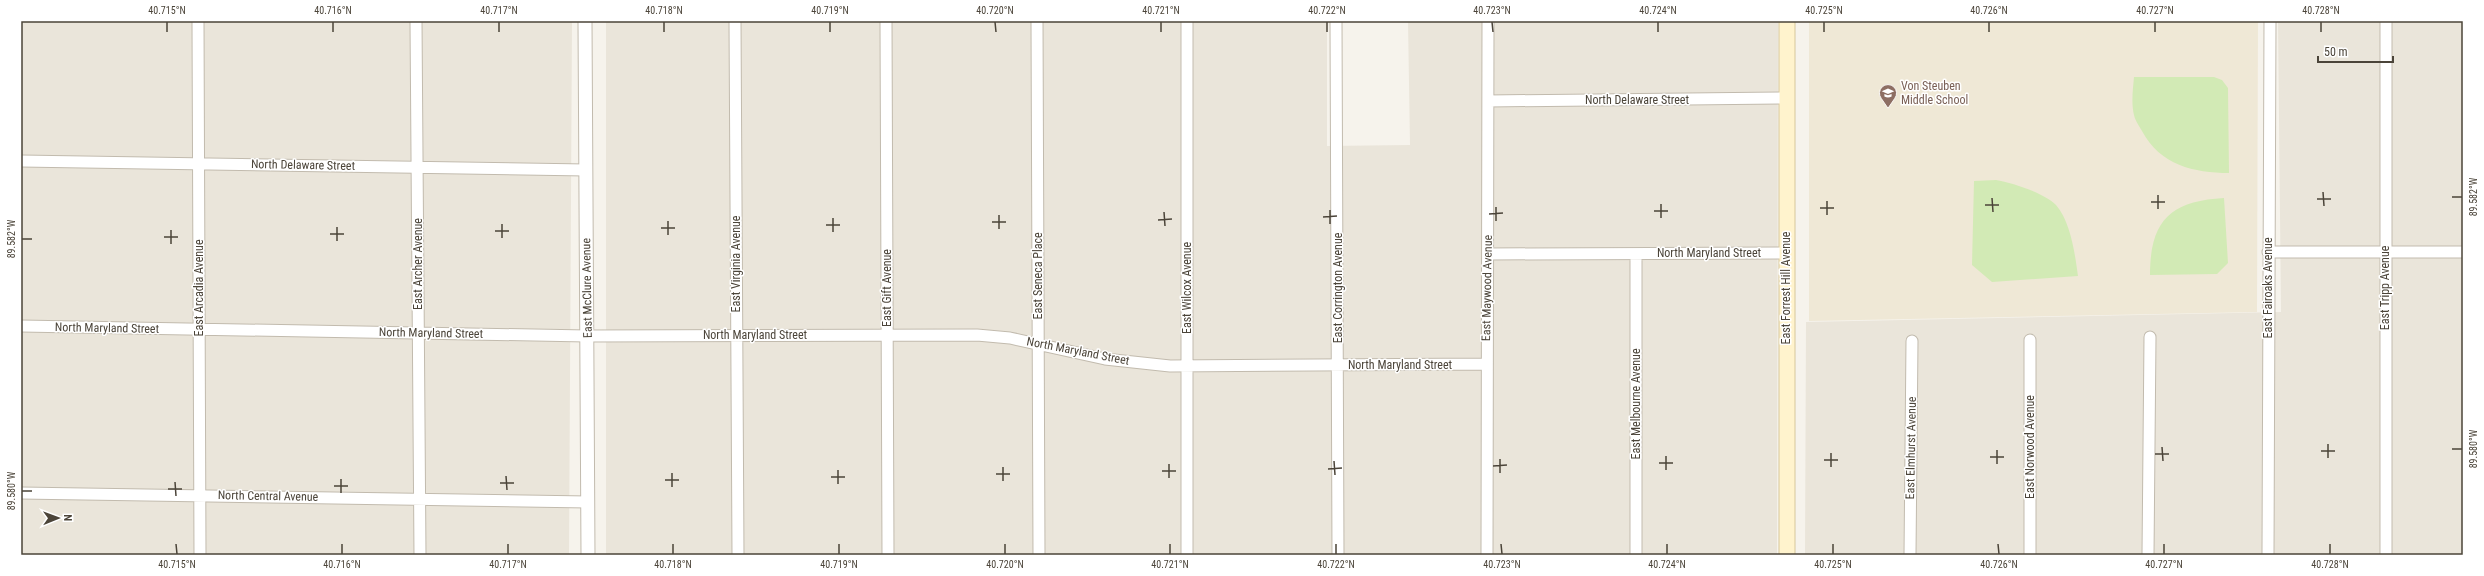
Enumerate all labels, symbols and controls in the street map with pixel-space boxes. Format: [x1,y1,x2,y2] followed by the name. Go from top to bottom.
[148,5,186,16] text: 40.715°N
[314,5,352,16] text: 40.716°N
[480,5,518,16] text: 40.717°N
[645,5,683,16] text: 40.718°N
[811,5,849,16] text: 40.719°N
[976,5,1014,16] text: 40.720°N
[1142,5,1180,16] text: 40.721°N
[1308,5,1346,16] text: 40.722°N
[1473,5,1511,16] text: 40.723°N
[1639,5,1677,16] text: 40.724°N
[1805,5,1843,16] text: 40.725°N
[1970,5,2008,16] text: 40.726°N
[2136,5,2174,16] text: 40.727°N
[2302,5,2340,16] text: 40.728°N
[2318,38,2393,64] scale bar
[2324,45,2348,59] text: 50 m
[1901,79,1968,107] place label: Von Steuben Middle School
[1878,83,1898,108] school or university icon: Von Steuben Middle School
[1585,93,1689,107] street label: North Delaware Street
[251,157,356,173] street label: North Delaware Street
[2468,177,2479,216] text: 89.582°W
[729,215,743,312] street label: East Virginia Avenue
[411,218,425,310] street label: East Archer Avenue
[6,219,17,258] text: 89.582°W
[1779,231,1793,344] street label: East Forrest Hill Avenue
[1031,232,1045,320] street label: East Seneca Place
[1331,232,1345,343] street label: East Corrington Avenue
[1479,234,1495,341] street label: East Maywood Avenue
[2261,237,2275,339] street label: East Fairoaks Avenue
[579,238,595,338] street label: East McClure Avenue
[192,239,206,337] street label: East Arcadia Avenue
[1180,242,1194,334] street label: East Wilcox Avenue
[2378,245,2392,330] street label: East Tripp Avenue
[1657,246,1762,260] street label: North Maryland Street
[880,249,894,327] street label: East Gift Avenue
[55,320,160,336] street label: North Maryland Street
[379,325,484,341] street label: North Maryland Street
[703,328,808,342] street label: North Maryland Street
[1026,334,1131,368] street label: North Maryland Street
[1629,348,1643,460] street label: East Melbourne Avenue
[1348,358,1453,372] street label: North Maryland Street
[2023,395,2037,499] street label: East Norwood Avenue
[1903,396,1919,500] street label: East Elmhurst Avenue
[2468,429,2479,468] text: 89.580°W
[6,471,17,510] text: 89.580°W
[218,488,319,504] street label: North Central Avenue
[38,498,78,538] north arrow
[61,514,74,522] text: N
[158,559,196,570] text: 40.715°N
[323,559,361,570] text: 40.716°N
[489,559,527,570] text: 40.717°N
[654,559,692,570] text: 40.718°N
[820,559,858,570] text: 40.719°N
[986,559,1024,570] text: 40.720°N
[1151,559,1189,570] text: 40.721°N
[1317,559,1355,570] text: 40.722°N
[1483,559,1521,570] text: 40.723°N
[1648,559,1686,570] text: 40.724°N
[1814,559,1852,570] text: 40.725°N
[1980,559,2018,570] text: 40.726°N
[2145,559,2183,570] text: 40.727°N
[2311,559,2349,570] text: 40.728°N

